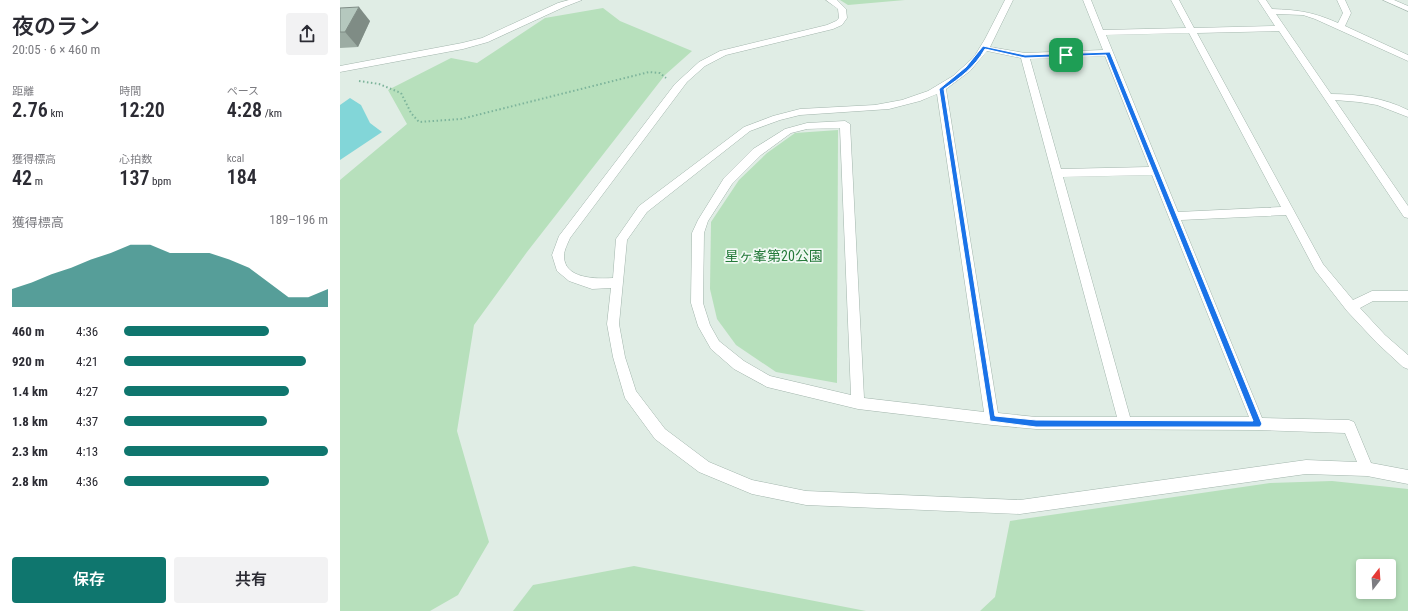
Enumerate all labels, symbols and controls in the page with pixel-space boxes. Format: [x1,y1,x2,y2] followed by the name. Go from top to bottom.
[286,13,328,55] button: share
[12,14,100,39] text: 夜のラン
[1049,38,1083,72] pin
[12,42,100,57] text: 20:05 · 6 × 460 m
[1055,44,1077,66] icon: arrive
[12,85,34,98] text: 距離
[119,85,141,98] text: 時間
[227,85,259,98] text: ペース
[12,98,48,122] text: 2.76
[119,98,165,122] text: 12:20
[227,98,262,122] text: 4:28
[48,107,64,120] text: km
[262,107,282,120] text: /km
[227,152,244,165] text: kcal
[12,153,56,166] text: 獲得標高
[119,153,152,166] text: 心拍数
[227,165,257,189] text: 184
[12,166,32,190] text: 42
[119,166,150,190] text: 137
[32,175,43,188] text: m
[150,175,171,188] text: bpm
[269,212,328,227] text: 189–196 m
[12,215,64,230] text: 獲得標高
[725,248,823,264] park label: 星ヶ峯第20公園
[12,324,44,339] text: 460 m
[76,324,98,339] text: 4:36
[12,354,44,369] text: 920 m
[76,354,98,369] text: 4:21
[12,384,48,399] text: 1.4 km
[76,384,98,399] text: 4:27
[12,414,48,429] text: 1.8 km
[76,414,98,429] text: 4:37
[12,444,48,459] text: 2.3 km
[76,444,98,459] text: 4:13
[12,474,48,489] text: 2.8 km
[76,474,98,489] text: 4:36
[12,557,166,603] button: 保存
[174,557,328,603] button: 共有
[1356,559,1396,599] north arrow
[1356,559,1396,599] map controls

